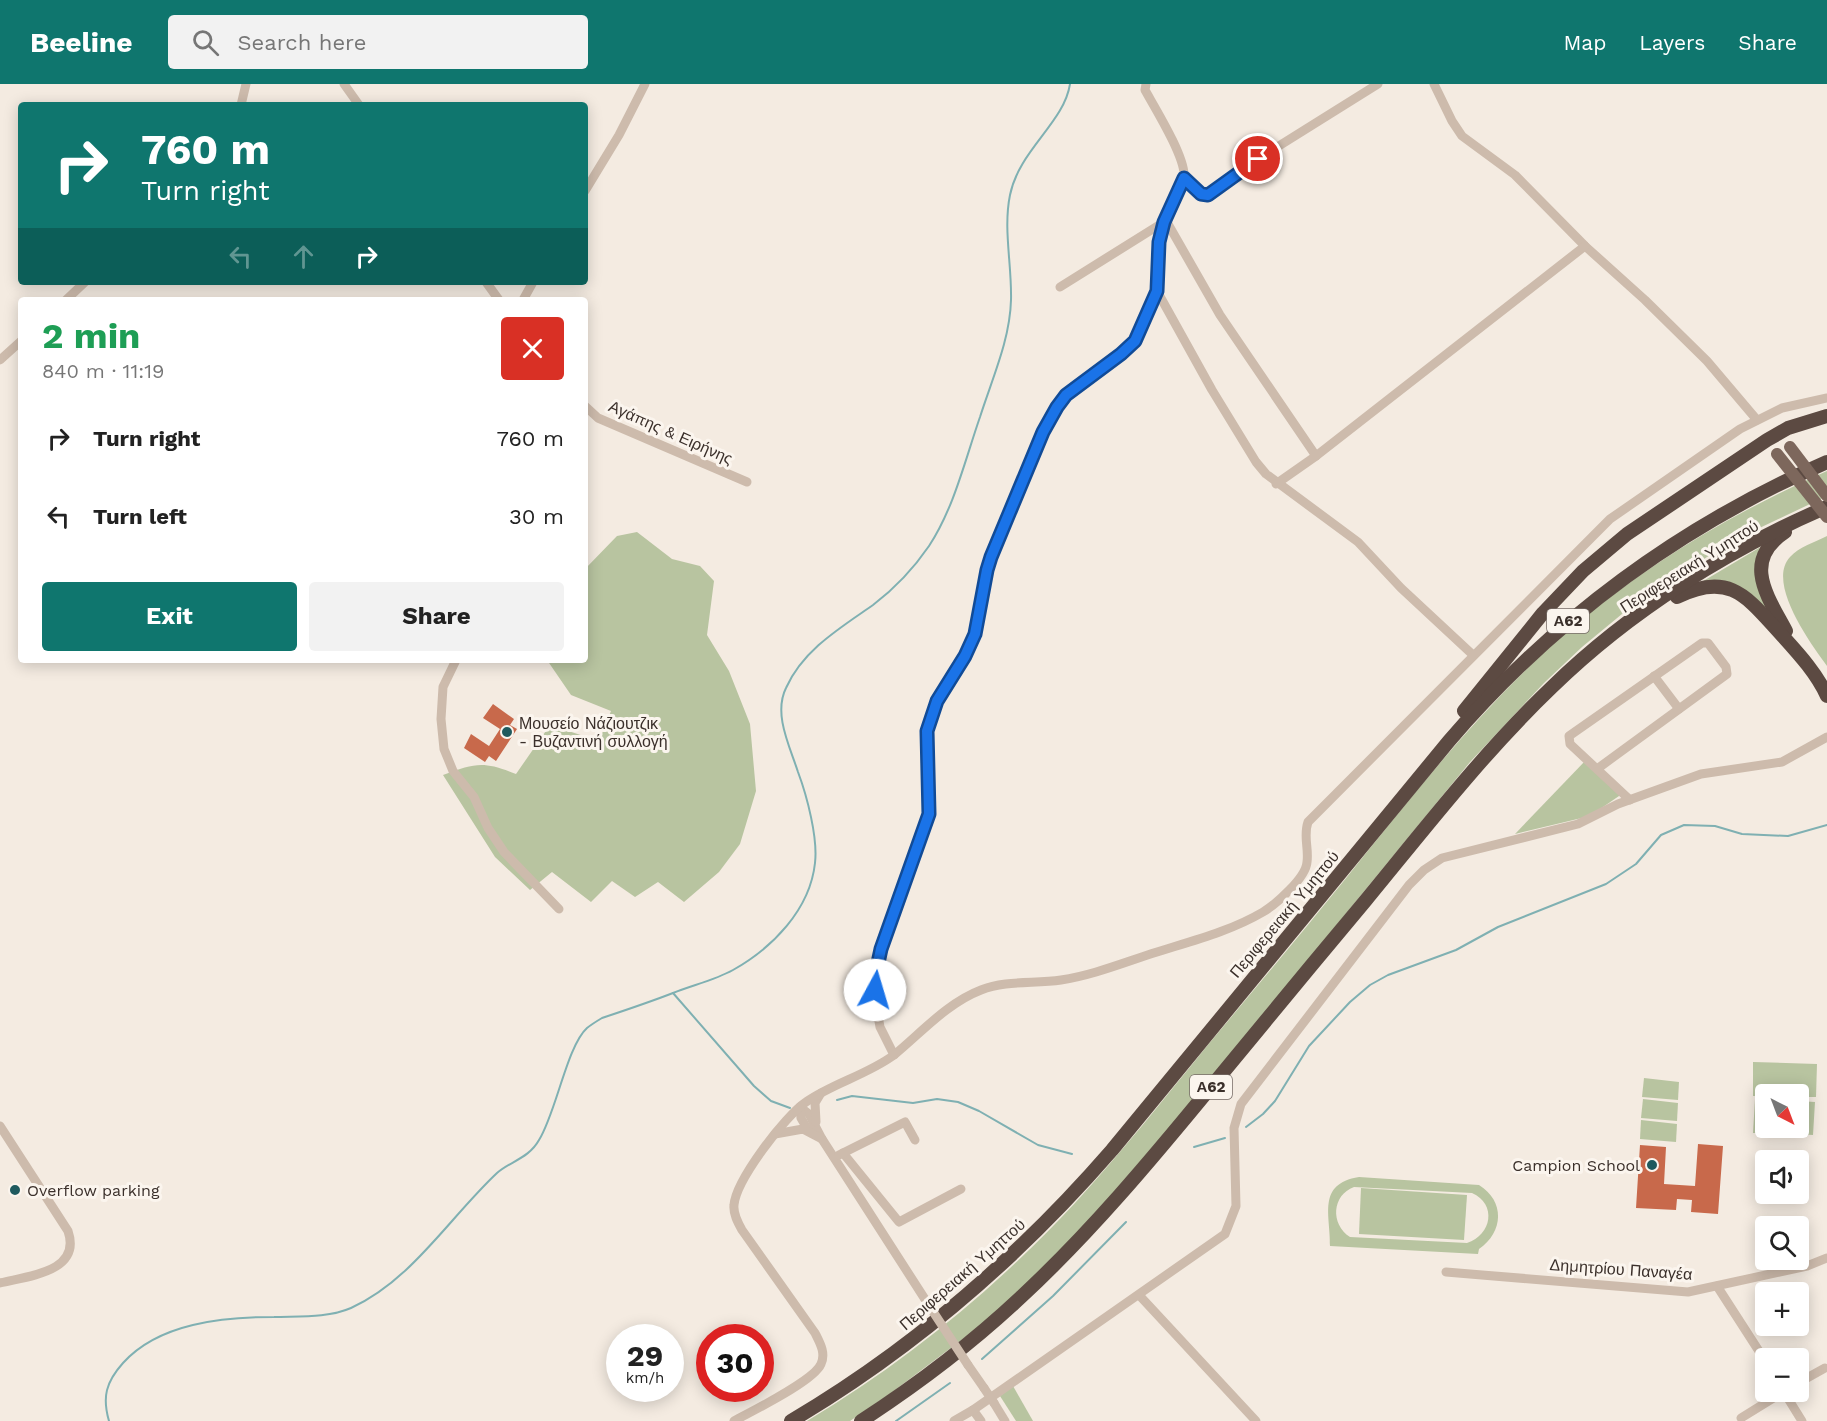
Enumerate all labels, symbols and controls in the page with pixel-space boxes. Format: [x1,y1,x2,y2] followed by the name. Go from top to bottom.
[168,15,588,69] search box
[30,26,132,59] text: Beeline
[189,26,222,59] icon: search
[237,30,366,55] text: Search here
[1563,30,1606,55] text: Map
[1639,30,1705,55] text: Layers
[1738,30,1797,55] text: Share
[141,125,270,174] text: 760 m
[42,126,120,204] icon: right
[1232,133,1283,184] pin
[1241,142,1274,175] icon: arrive
[141,175,270,207] text: Turn right
[224,240,257,273] icon: left
[287,240,320,273] icon: ahead
[350,240,383,273] icon: right
[42,315,140,357] text: 2 min
[501,317,564,380] button: close
[42,359,164,383] text: 840 m · 11:19
[606,397,736,468] street label: Αγάπης & Ειρήνης
[42,422,75,455] icon: right
[93,426,200,451] text: Turn right
[497,426,564,451] text: 760 m
[42,500,75,533] icon: left
[93,504,187,529] text: Turn left
[509,504,564,529] text: 30 m
[1616,516,1762,617] street label: Περιφερειακή Υμηττού
[42,582,297,651] button: Exit
[309,582,564,651] button: Share
[1547,609,1589,633] road number: Α62
[519,714,668,751] place label: Μουσείο Νάζιουτζικ - Βυζαντινή συλλογή
[500,725,514,739] marker: Μουσείο Νάζιουτζικ - Βυζαντινή συλλογή
[1226,847,1343,982] street label: Περιφερειακή Υμηττού
[843,958,907,1022] position arrow
[1190,1075,1232,1099] road number: Α62
[1755,1084,1809,1138] north arrow
[1755,1084,1809,1402] map controls
[1755,1150,1809,1204] button: sound
[1512,1156,1640,1175] place label: Campion School
[1645,1158,1659,1172] marker: Campion School
[27,1181,160,1200] place label: Overflow parking
[8,1183,22,1197] marker: Overflow parking
[896,1215,1029,1334] street label: Περιφερειακή Υμηττού
[1755,1216,1809,1270] button: search
[1549,1255,1693,1284] street label: Δημητρίου Παναγέα
[1755,1282,1809,1336] button: +
[696,1324,774,1402] speed limit sign: 30
[627,1338,663,1373] text: 29
[1755,1348,1809,1402] button: −
[626,1369,664,1387] text: km/h

